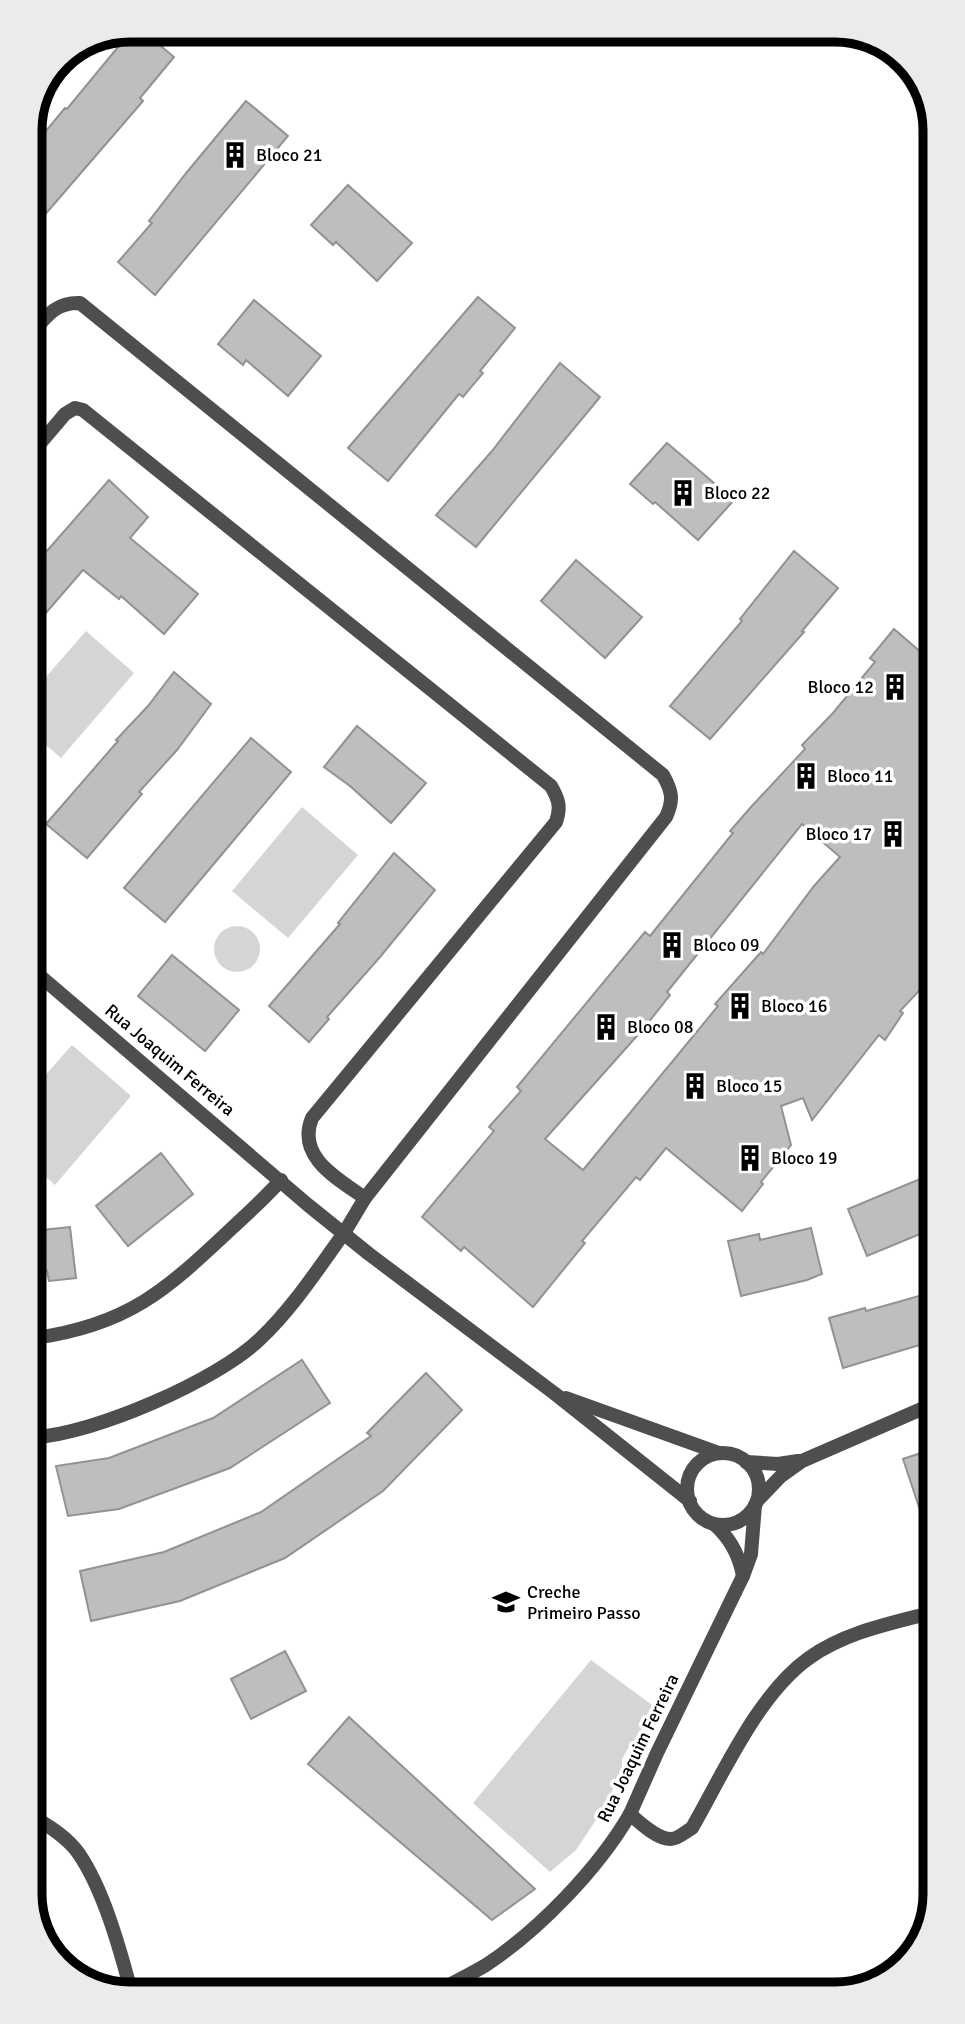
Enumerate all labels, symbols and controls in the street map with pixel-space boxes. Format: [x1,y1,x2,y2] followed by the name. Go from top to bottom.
[220,140,250,170] building icon: Bloco 21
[256,144,323,166] place label: Bloco 21
[668,478,698,508] building icon: Bloco 22
[704,482,771,504] place label: Bloco 22
[880,672,910,702] building icon: Bloco 12
[808,676,874,698] place label: Bloco 12
[791,761,821,791] building icon: Bloco 11
[827,765,894,787] place label: Bloco 11
[878,819,908,849] building icon: Bloco 17
[806,823,872,845] place label: Bloco 17
[657,930,687,960] building icon: Bloco 09
[693,934,760,956] place label: Bloco 09
[725,991,755,1021] building icon: Bloco 16
[761,995,828,1017] place label: Bloco 16
[101,999,239,1121] street label: Rua Joaquim Ferreira
[591,1012,621,1042] building icon: Bloco 08
[627,1016,694,1038] place label: Bloco 08
[680,1071,710,1101] building icon: Bloco 15
[716,1075,783,1097] place label: Bloco 15
[735,1143,765,1173] building icon: Bloco 19
[771,1147,838,1169] place label: Bloco 19
[527,1581,641,1624] place label: Creche Primeiro Passo
[491,1587,521,1617] school or university icon: Creche Primeiro Passo
[592,1670,684,1826] street label: Rua Joaquim Ferreira

